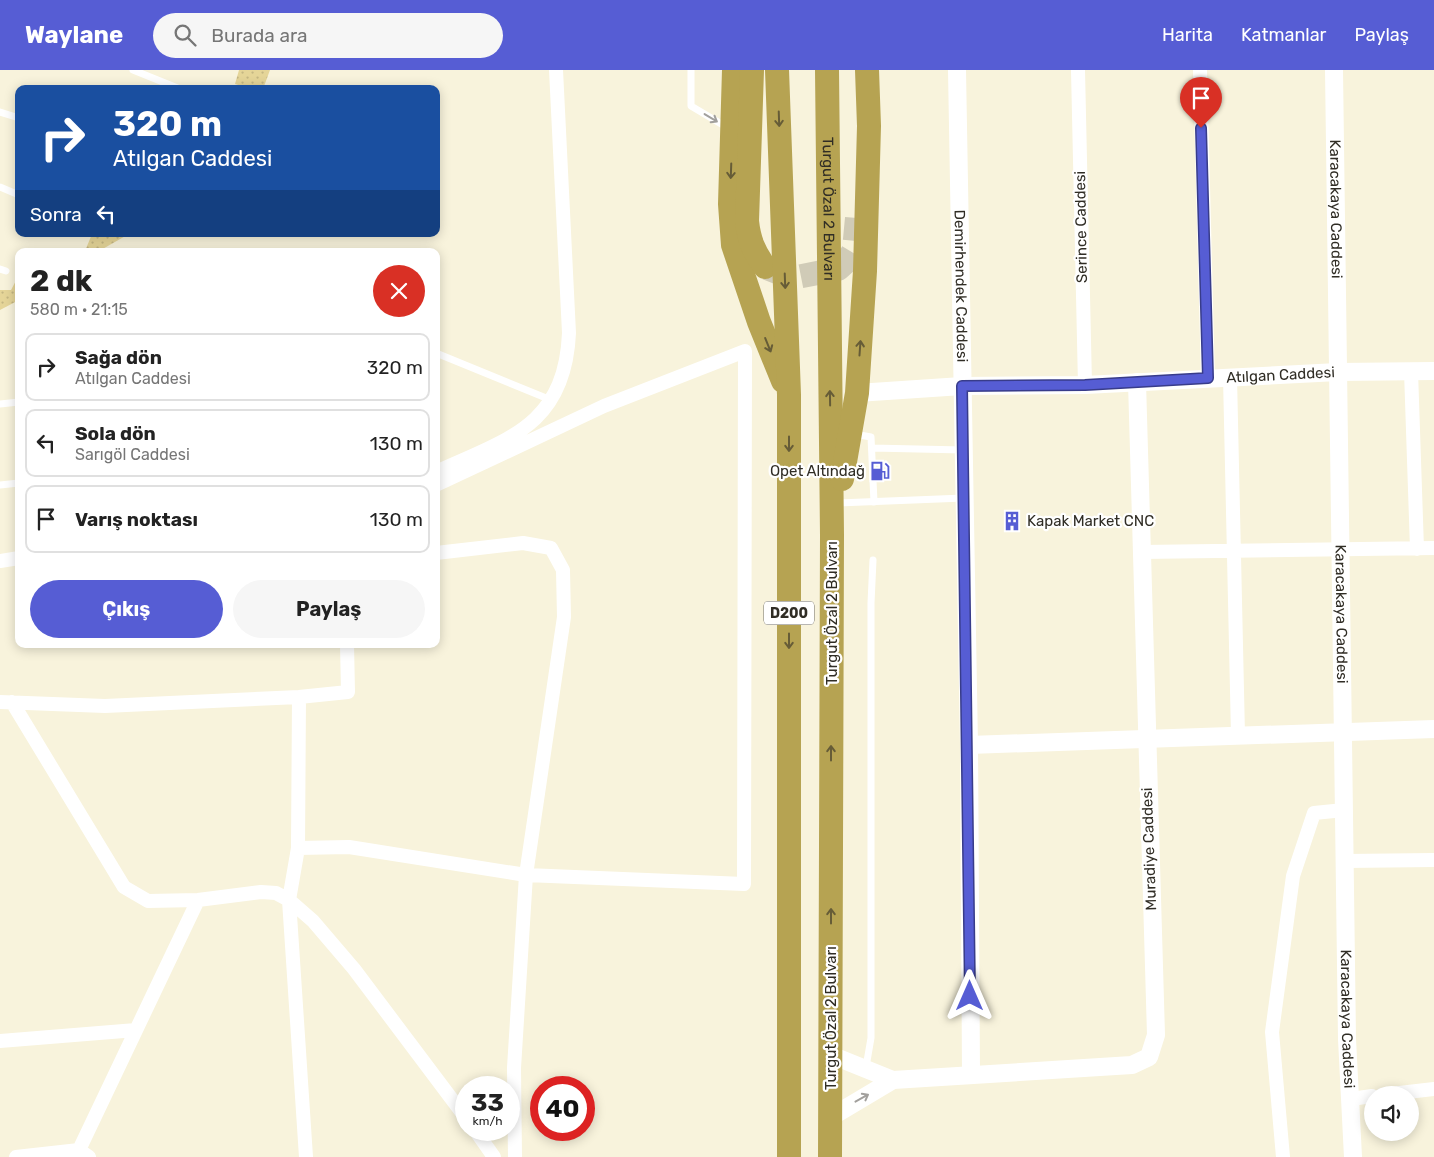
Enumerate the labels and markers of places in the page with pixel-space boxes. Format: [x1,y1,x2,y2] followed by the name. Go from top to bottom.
[1180,77,1222,128] pin
[869,460,891,482] fuel station icon: Opet Altındağ
[770,462,865,480] place label: Opet Altındağ
[1001,510,1023,532] building icon: Kapak Market CNC
[1027,512,1154,530] place label: Kapak Market CNC

